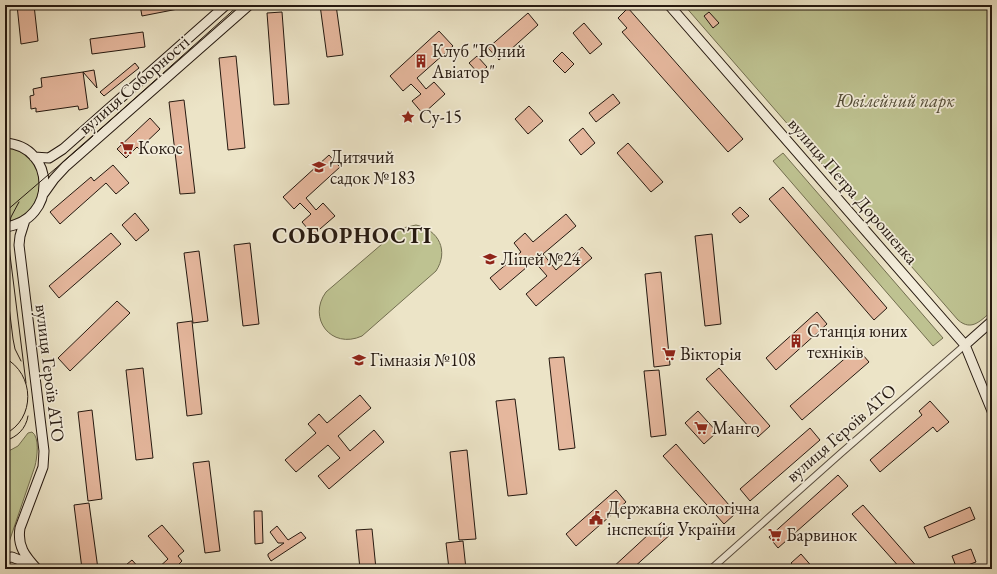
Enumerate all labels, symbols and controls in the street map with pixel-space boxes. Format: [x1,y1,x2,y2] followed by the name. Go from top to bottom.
[73,30,194,139] street label: вулиця Соборності
[431,39,526,83] place label: Клуб "Юний Авіатор"
[413,53,429,69] building icon: Клуб "Юний Авіатор"
[835,89,955,113] park label: Ювілейний парк
[419,105,462,128] place label: Су-15
[400,109,416,125] place icon: Су-15
[783,113,924,269] street label: вулиця Петра Дорошенка
[138,136,183,159] place label: Кокос
[119,140,135,156] supermarket icon: Кокос
[330,145,415,189] place label: Дитячий садок №183
[311,159,327,175] school or university icon: Дитячий садок №183
[272,221,432,250] district label: СОБОРНОСТІ
[501,247,581,270] place label: Ліцей №24
[482,251,498,267] school or university icon: Ліцей №24
[31,303,70,443] street label: вулиця Героїв АТО
[807,319,908,363] place label: Станція юних техніків
[788,333,804,349] building icon: Станція юних техніків
[680,342,742,365] place label: Вікторія
[661,346,677,362] supermarket icon: Вікторія
[370,348,476,371] place label: Гімназія №108
[351,352,367,368] school or university icon: Гімназія №108
[781,378,901,487] street label: вулиця Героїв АТО
[712,416,760,439] place label: Манго
[693,420,709,436] supermarket icon: Манго
[607,496,760,540] place label: Державна екологічна інспекція України
[588,510,604,526] public building icon: Державна екологічна інспекція України
[786,523,858,546] place label: Барвинок
[767,527,783,543] supermarket icon: Барвинок

